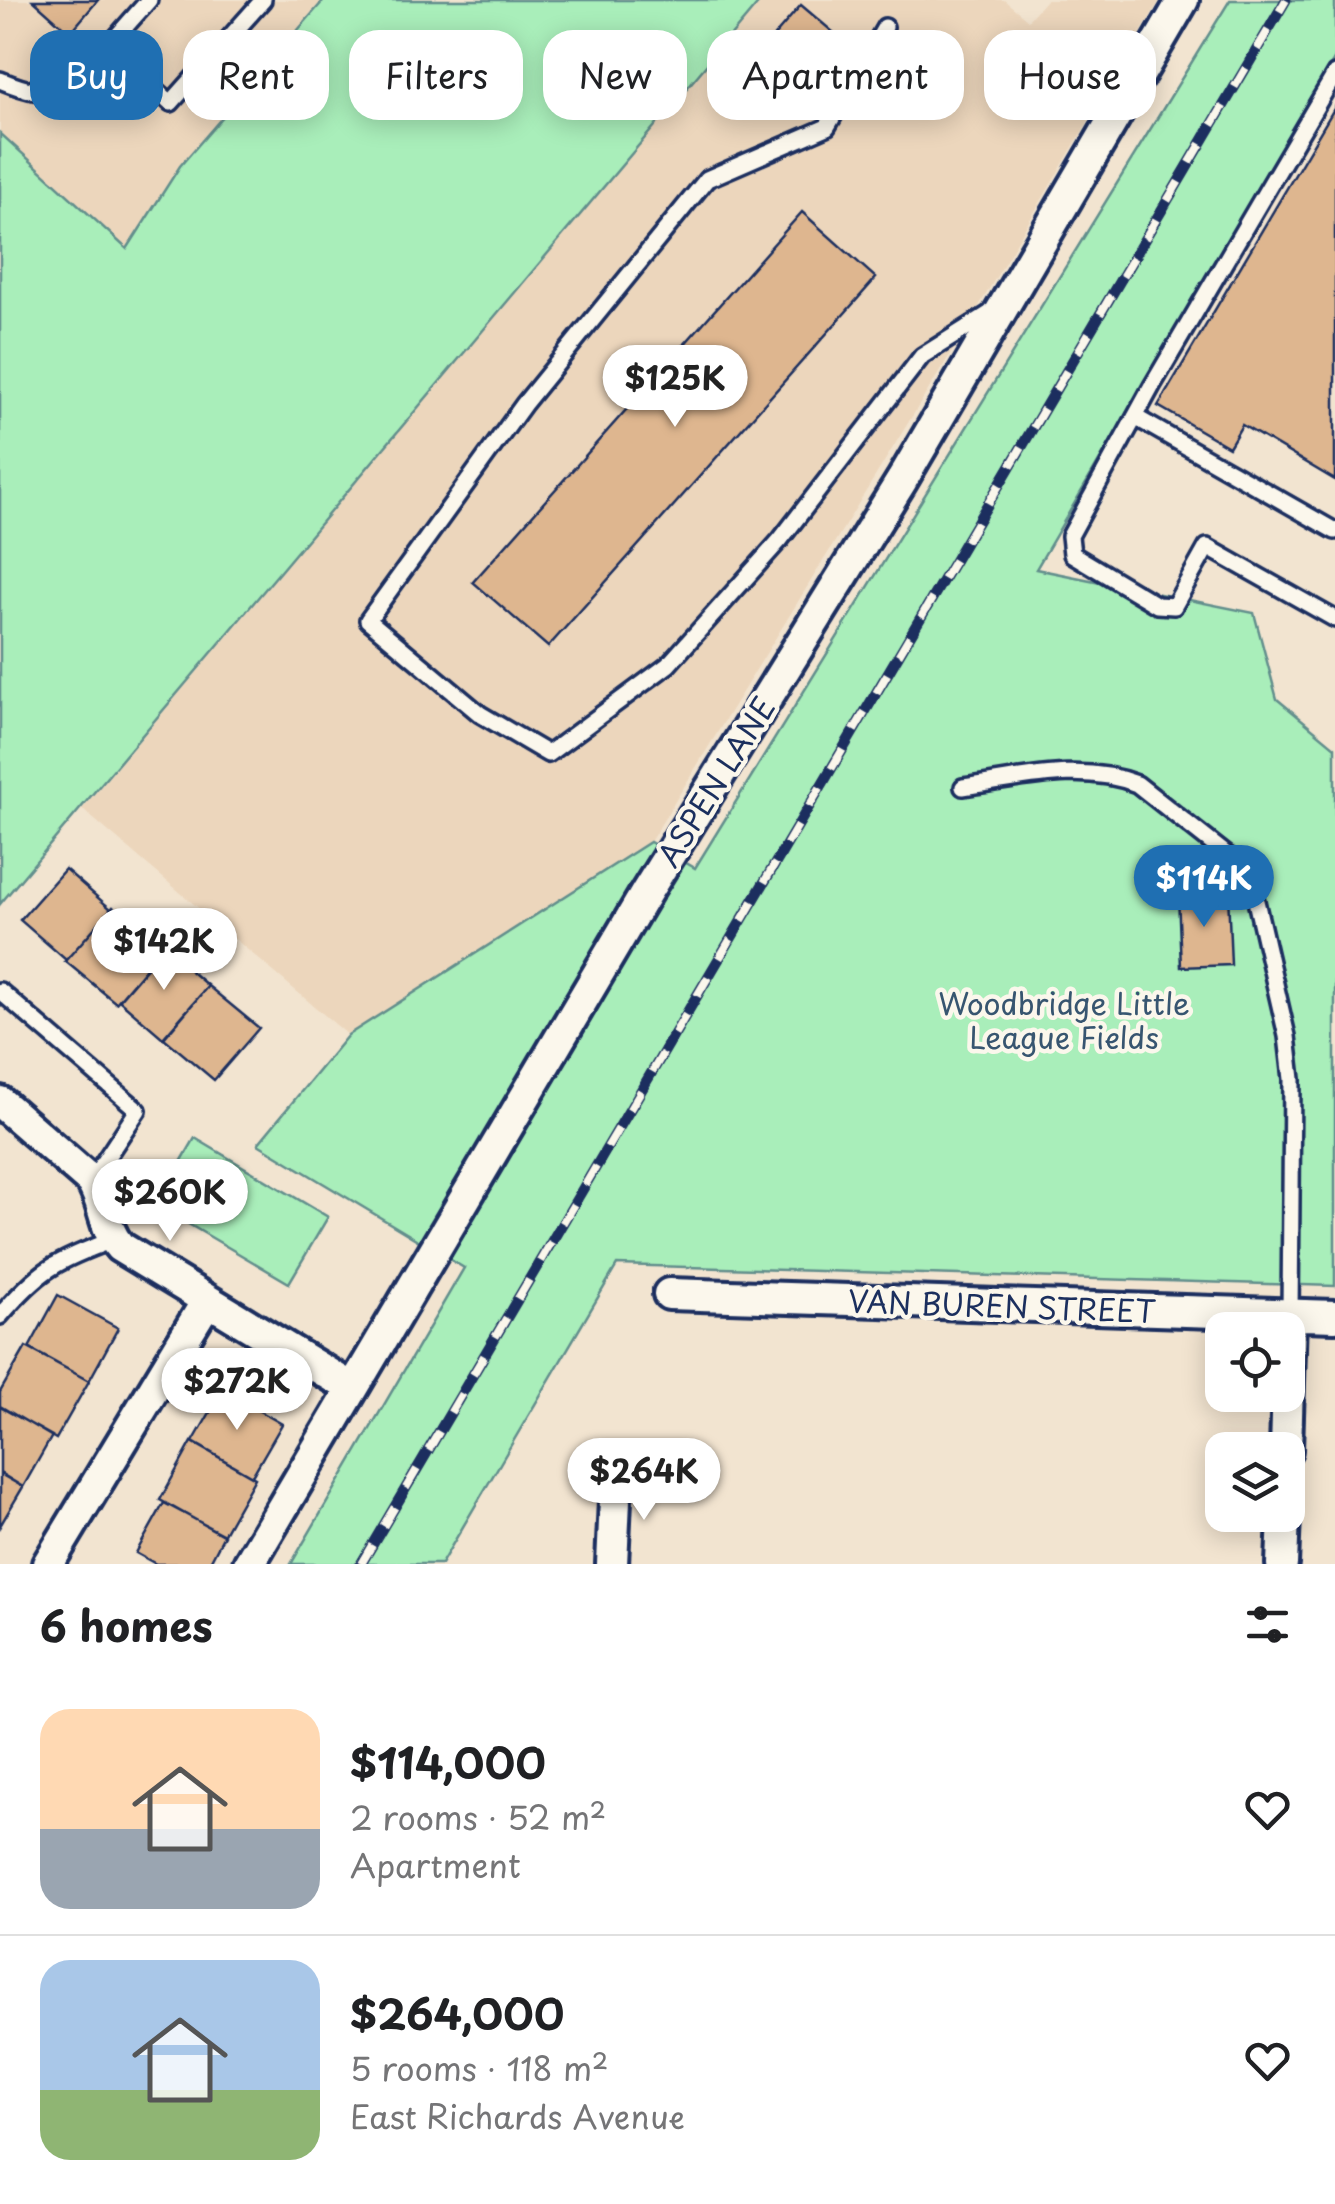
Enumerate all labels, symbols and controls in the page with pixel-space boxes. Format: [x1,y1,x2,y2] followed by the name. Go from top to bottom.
[30,30,163,120] chip: Buy
[183,30,329,120] chip: Rent
[349,30,523,120] chip: Filters
[543,30,687,120] chip: New
[707,30,964,120] chip: Apartment
[984,30,1156,120] chip: House
[605,345,745,430] pin: $125K
[625,353,725,401] text: $125K
[645,687,785,875] street label: ASPEN LANE
[1134,845,1274,930] pin: $114K
[1156,853,1252,901] text: $114K
[94,908,234,993] pin: $142K
[113,916,215,964] text: $142K
[938,980,1190,1059] park label: Woodbridge Little League Fields
[100,1159,240,1244] pin: $260K
[114,1167,226,1215] text: $260K
[847,1277,1157,1333] street label: VAN BUREN STREET
[1205,1312,1305,1532] map controls
[1205,1312,1305,1412] button: locate
[167,1348,307,1433] pin: $272K
[183,1356,291,1404] text: $272K
[1205,1432,1305,1532] button: layers
[574,1438,714,1523] pin: $264K
[589,1446,699,1494] text: $264K
[40,1593,213,1656] text: 6 homes
[1240,1597,1295,1652] icon: filters
[350,1730,546,1793] text: $114,000
[120,1749,240,1869] icon: home
[1240,1782,1295,1837] icon: heart
[350,1793,606,1841] text: 2 rooms · 52 m²
[350,1841,521,1889] text: Apartment
[350,1981,564,2044] text: $264,000
[120,2000,240,2120] icon: home
[1240,2033,1295,2088] icon: heart
[350,2044,608,2092] text: 5 rooms · 118 m²
[350,2092,685,2140] text: East Richards Avenue

